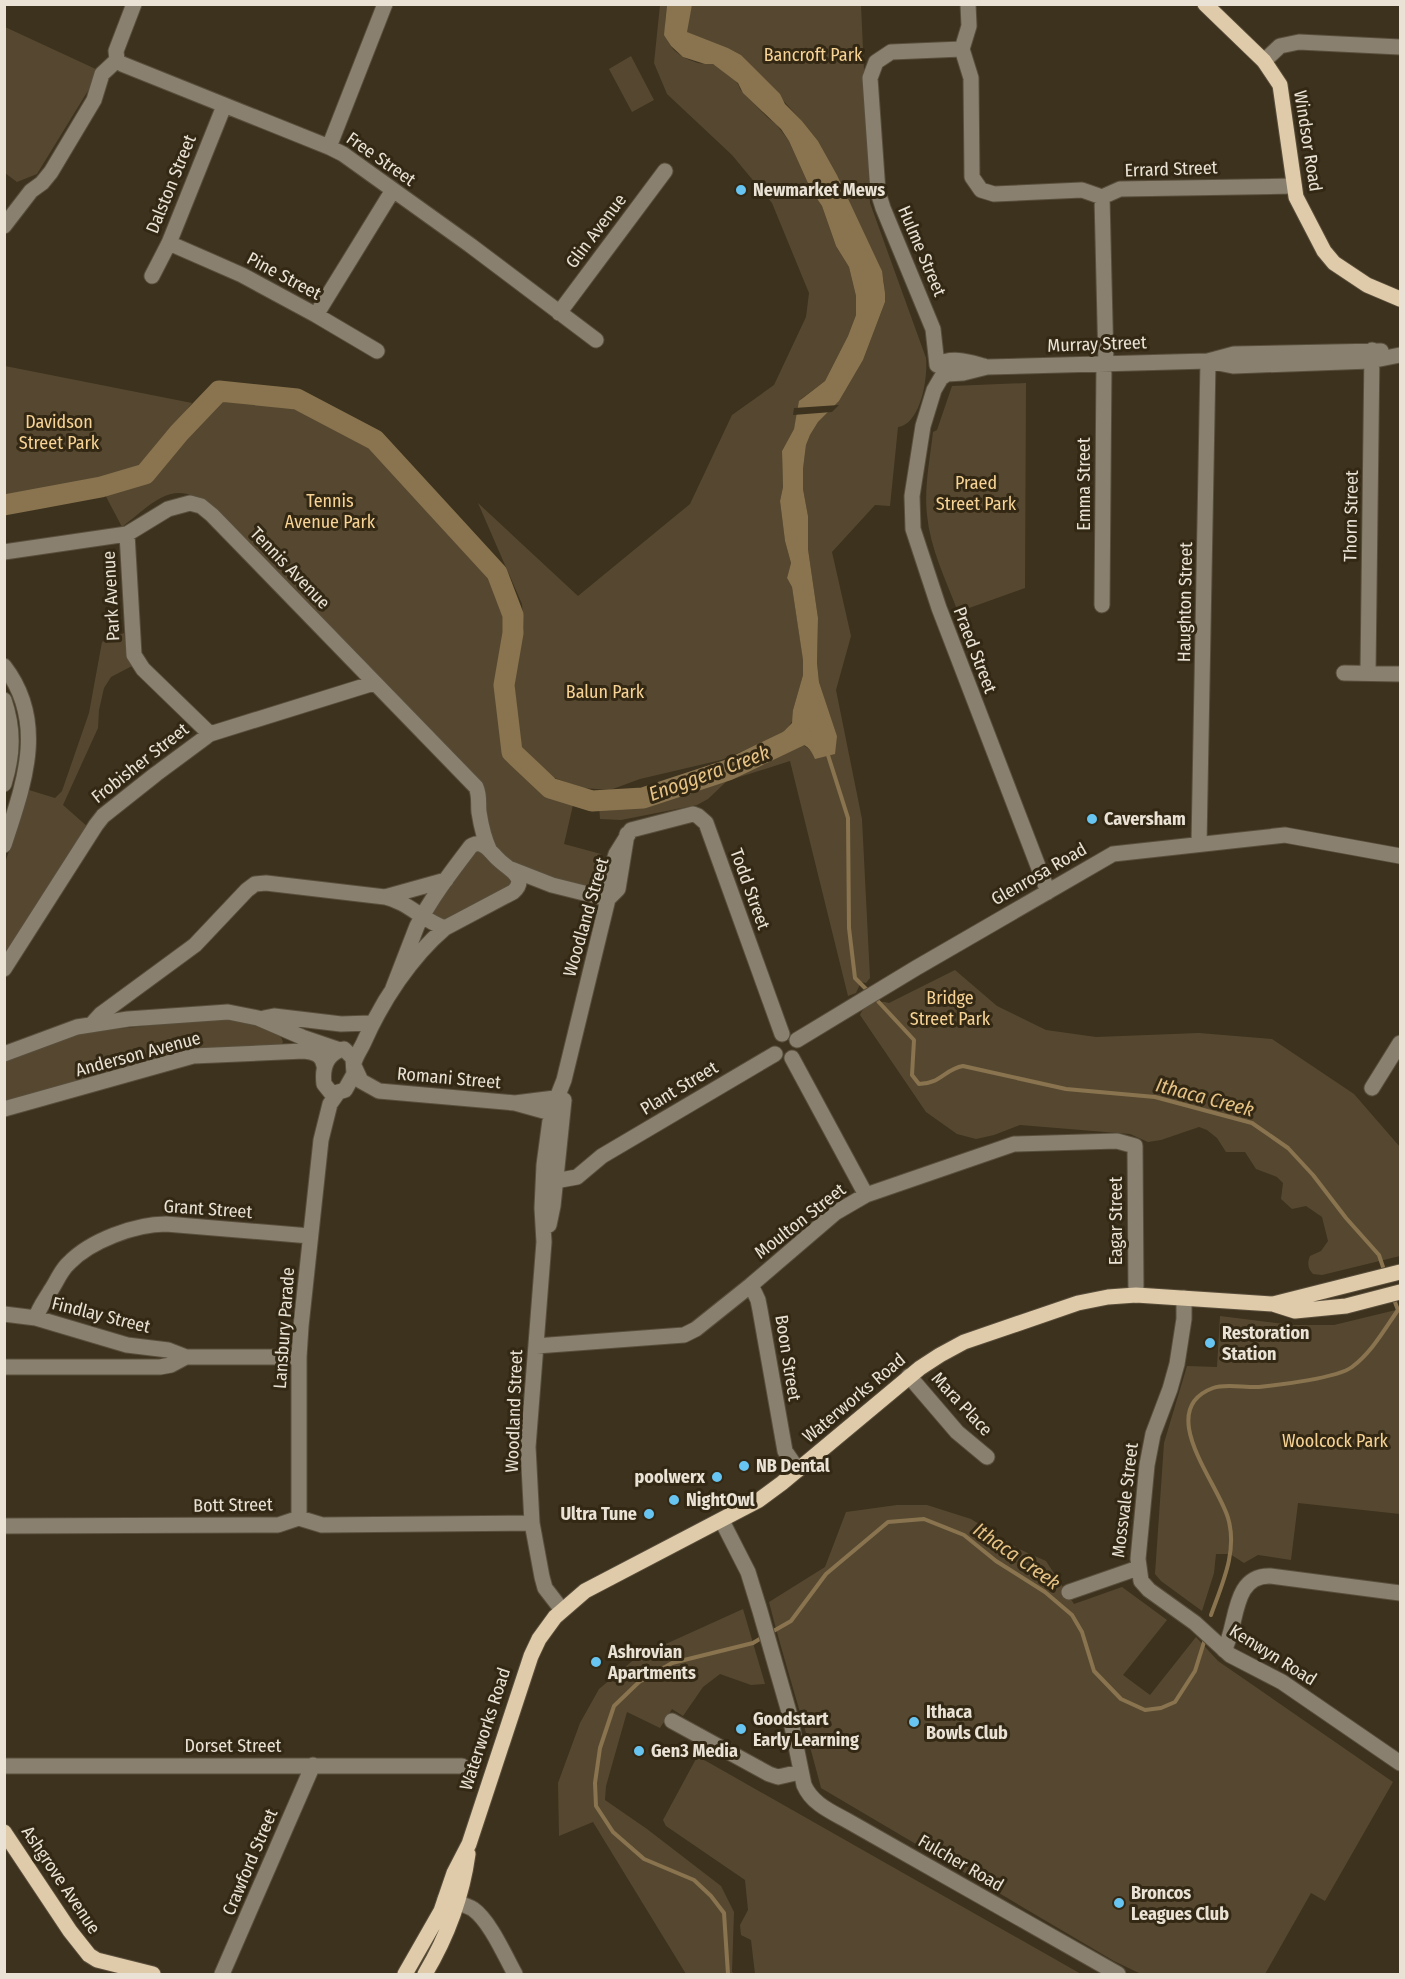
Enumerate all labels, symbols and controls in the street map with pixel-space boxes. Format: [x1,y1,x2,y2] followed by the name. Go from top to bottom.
[764,44,863,66] park label: Bancroft Park
[1289,89,1327,193] street label: Windsor Road
[342,127,420,191] street label: Free Street
[141,131,201,237] street label: Dalston Street
[1124,156,1218,182] street label: Errard Street
[753,179,885,201] place label: Newmarket Mews
[734,183,748,197] marker: Newmarket Mews
[561,189,631,273] street label: Glin Avenue
[893,202,951,300] street label: Hulme Street
[243,247,325,305] street label: Pine Street
[1047,331,1147,357] street label: Murray Street
[19,411,100,454] park label: Davidson Street Park
[1073,437,1095,531] street label: Emma Street
[1339,470,1363,562] street label: Thorn Street
[936,472,1017,515] park label: Praed Street Park
[285,490,376,533] park label: Tennis Avenue Park
[245,522,335,614] street label: Tennis Avenue
[1173,542,1197,662] street label: Haughton Street
[98,550,124,642] street label: Park Avenue
[948,604,1002,696] street label: Praed Street
[566,681,645,703] park label: Balun Park
[87,718,193,808] street label: Frobisher Street
[645,740,773,806] water label: Enoggera Creek
[1104,808,1186,830] place label: Caversham
[1085,812,1099,826] marker: Caversham
[987,838,1091,910] street label: Glenrosa Road
[725,845,775,933] street label: Todd Street
[558,855,614,979] street label: Woodland Street
[910,987,991,1030] park label: Bridge Street Park
[73,1027,203,1081] street label: Anderson Avenue
[636,1056,722,1120] street label: Plant Street
[396,1063,502,1094] street label: Romani Street
[1153,1072,1257,1122] water label: Ithaca Creek
[1105,1177,1127,1265] street label: Eagar Street
[750,1179,850,1263] street label: Moulton Street
[163,1195,253,1223] street label: Grant Street
[269,1266,299,1390] street label: Lansbury Parade
[49,1292,153,1338] street label: Findlay Street
[770,1313,806,1403] street label: Boon Street
[1222,1322,1310,1365] place label: Restoration Station
[1203,1336,1217,1350] marker: Restoration Station
[501,1349,527,1473] street label: Woodland Street
[798,1349,910,1447] street label: Waterworks Road
[927,1367,997,1441] street label: Mara Place
[1282,1430,1389,1452] park label: Woolcock Park
[1107,1441,1143,1559] street label: Mossvale Street
[756,1455,830,1477] place label: NB Dental
[737,1459,751,1473] marker: NB Dental
[635,1466,706,1488] place label: poolwerx
[710,1470,724,1484] marker: poolwerx
[686,1489,755,1511] place label: NightOwl
[193,1493,273,1517] street label: Bott Street
[667,1493,681,1507] marker: NightOwl
[560,1503,637,1525] place label: Ultra Tune
[642,1507,656,1521] marker: Ultra Tune
[969,1517,1065,1595] water label: Ithaca Creek
[1225,1620,1321,1690] street label: Kenwyn Road
[607,1641,696,1684] place label: Ashrovian Apartments
[589,1655,603,1669] marker: Ashrovian Apartments
[455,1665,515,1793] street label: Waterworks Road
[926,1701,1008,1744] place label: Ithaca Bowls Club
[753,1708,859,1751] place label: Goodstart Early Learning
[907,1715,921,1729] marker: Ithaca Bowls Club
[734,1722,748,1736] marker: Goodstart Early Learning
[185,1735,282,1757] street label: Dorset Street
[651,1740,738,1762] place label: Gen3 Media
[632,1744,646,1758] marker: Gen3 Media
[218,1805,282,1919] street label: Crawford Street
[17,1822,105,1938] street label: Ashgrove Avenue
[914,1830,1008,1896] street label: Fulcher Road
[1131,1882,1229,1925] place label: Broncos Leagues Club
[1112,1896,1126,1910] marker: Broncos Leagues Club

